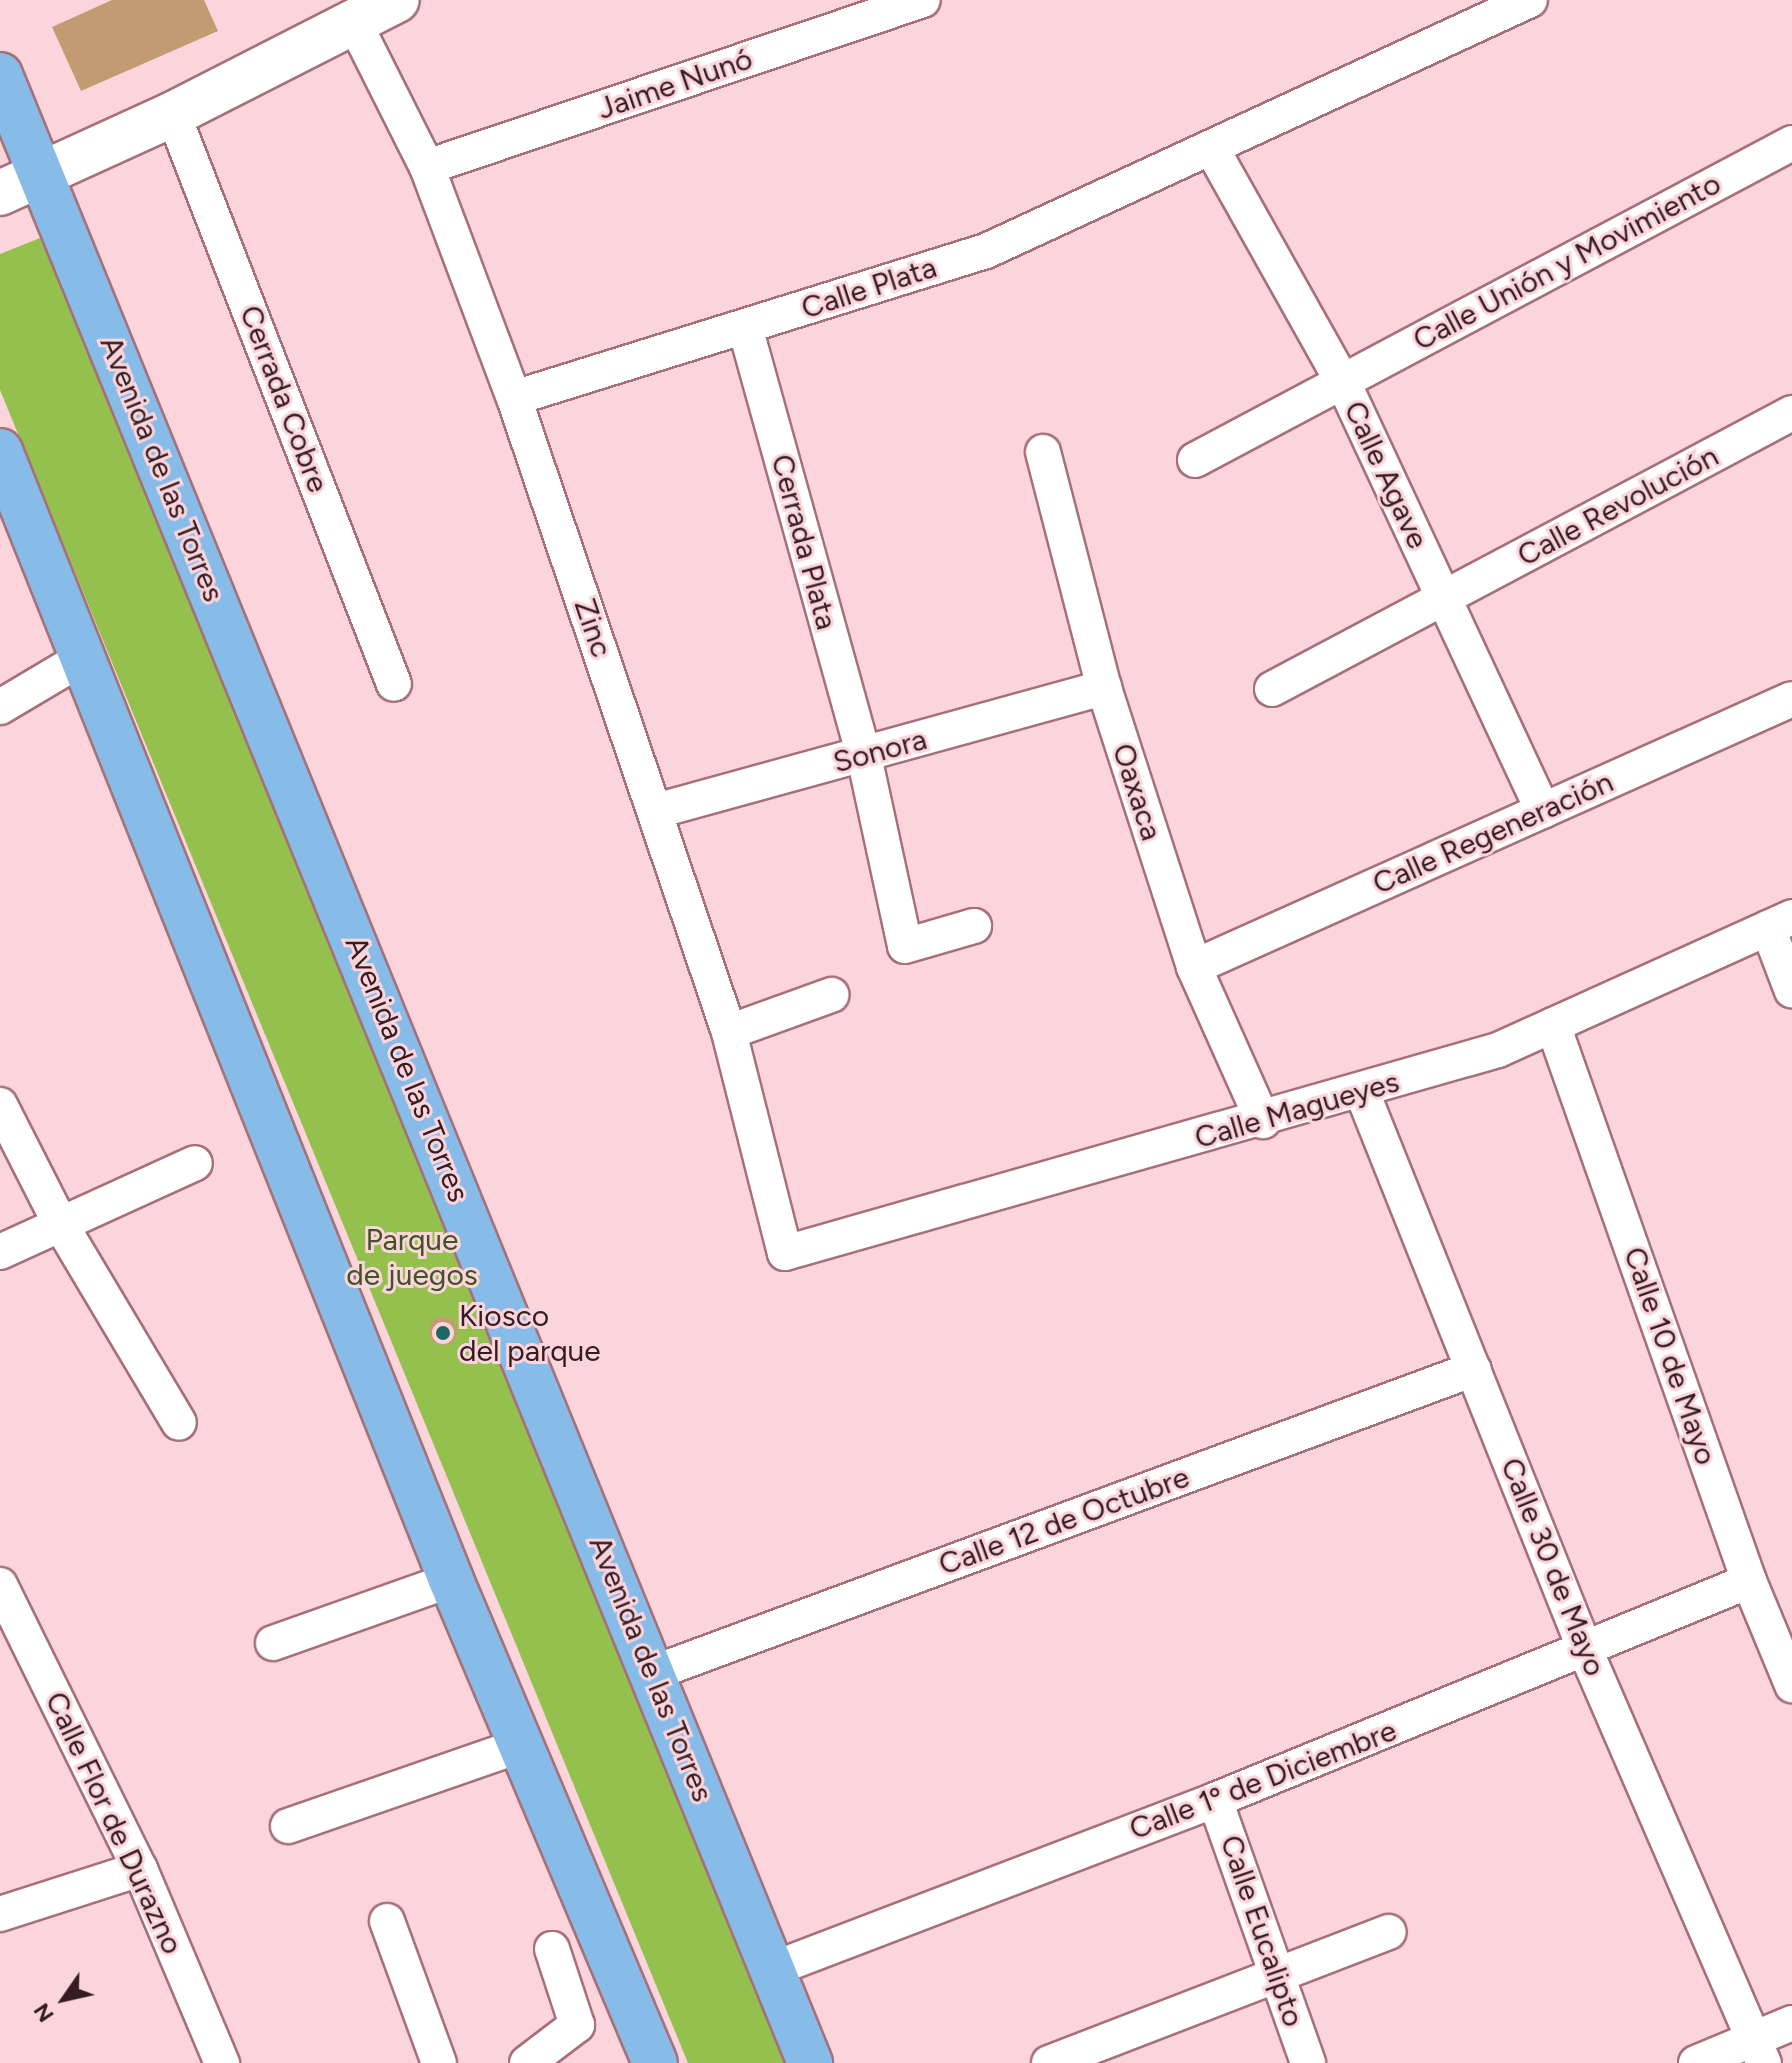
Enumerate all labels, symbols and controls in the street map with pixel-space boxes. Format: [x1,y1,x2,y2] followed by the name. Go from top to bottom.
[593,41,757,127] street label: Jaime Nunó
[1407,166,1727,358] street label: Calle Unión y Movimiento
[797,249,941,327] street label: Calle Plata
[232,301,336,497] street label: Cerrada Cobre
[92,331,232,607] street label: Avenida de las Torres
[1336,396,1436,554] street label: Calle Agave
[1512,438,1724,574] street label: Calle Revolución
[763,451,845,633] street label: Cerrada Plata
[566,594,620,662] street label: Zinc
[829,721,931,781] street label: Sonora
[1105,739,1169,845] street label: Oaxaca
[1367,764,1619,902] street label: Calle Regeneración
[337,931,477,1207] street label: Avenida de las Torres
[1191,1064,1403,1156] street label: Calle Magueyes
[346,1222,478,1292] park label: Parque de juegos
[1616,1243,1724,1469] street label: Calle 10 de Mayo
[459,1298,601,1368] place label: Kiosco del parque
[434,1324,452,1342] marker: Kiosco del parque
[1493,1453,1613,1681] street label: Calle 30 de Mayo
[934,1459,1194,1583] street label: Calle 12 de Octubre
[581,1531,721,1807] street label: Avenida de las Torres
[38,1686,190,1960] street label: Calle Flor de Durazno
[1125,1713,1401,1847] street label: Calle 1º de Diciembre
[1212,1831,1312,2031] street label: Calle Eucalipto
[24,1959,104,2039] north arrow
[28,1998,60,2027] text: N

